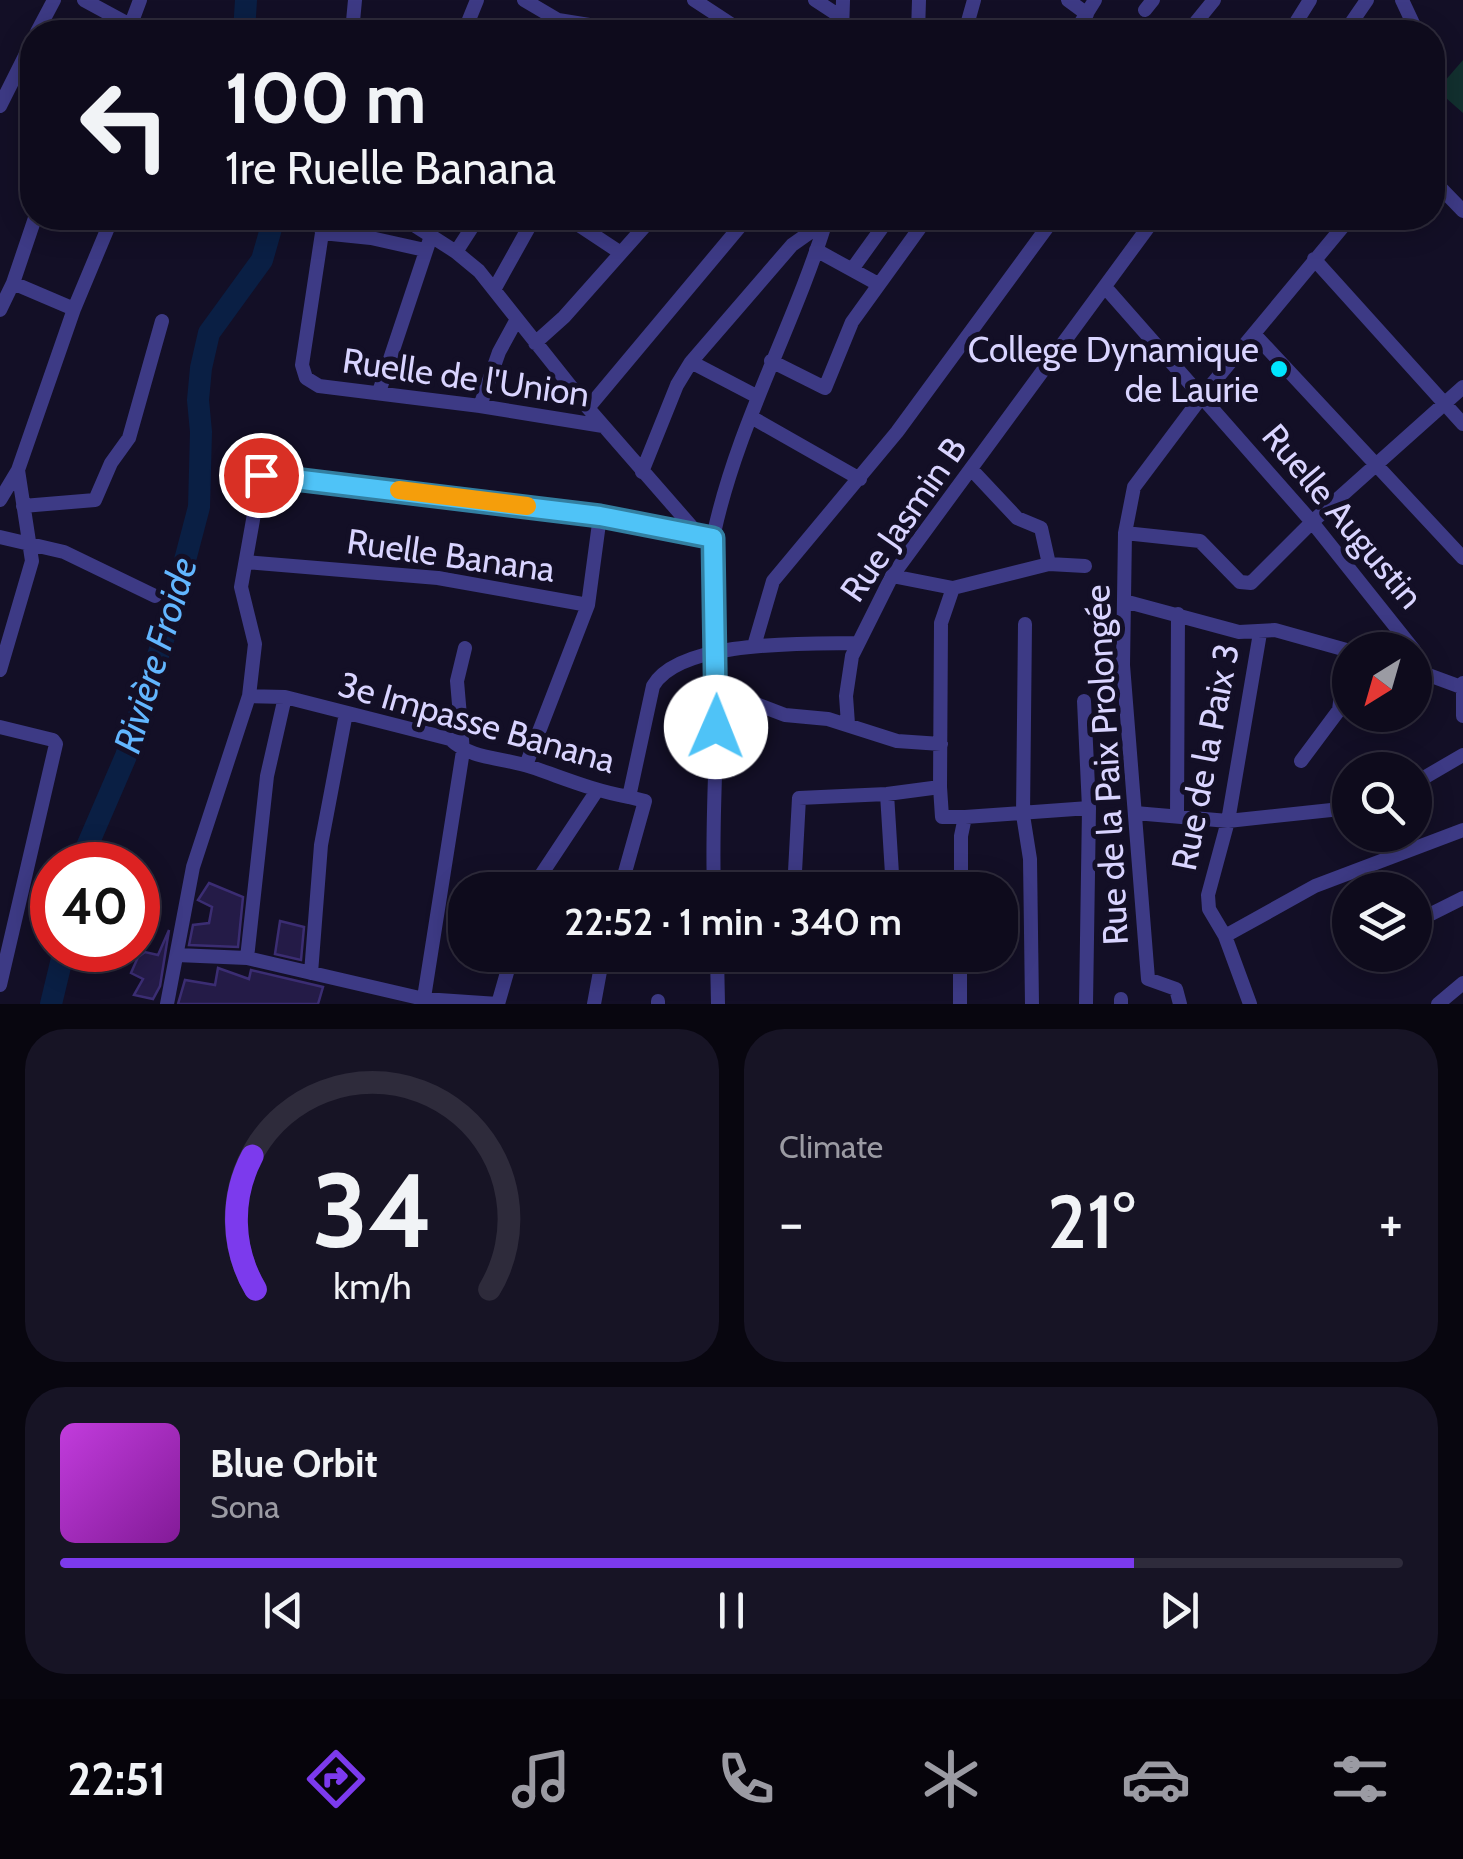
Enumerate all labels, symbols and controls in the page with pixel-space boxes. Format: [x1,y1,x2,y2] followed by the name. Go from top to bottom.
[225,55,426,141] text: 100 m
[60,60,190,190] icon: left
[225,141,556,195] text: 1re Ruelle Banana
[968,328,1259,411] place label: College Dynamique de Laurie
[340,338,592,416] street label: Ruelle de l'Union
[1268,358,1290,380] marker: College Dynamique de Laurie
[1253,415,1433,617] street label: Ruelle Augustin
[831,428,975,610] street label: Rue Jasmin B
[219,433,304,518] pin
[234,448,289,503] icon: arrive
[344,519,558,591] street label: Ruelle Banana
[103,552,207,758] water label: Rivière Froide
[1075,584,1137,946] street label: Rue de la Paix Prolongée
[1332,632,1432,732] north arrow
[1332,632,1432,972] map controls
[1162,640,1248,874] street label: Rue de la Paix 3
[334,662,620,782] street label: 3e Impasse Banana
[664,675,768,779] position arrow
[1332,752,1432,852] button: search
[30,842,160,972] speed limit sign: 40
[1332,872,1432,972] button: layers
[564,898,902,945] text: 22:52 · 1 min · 340 m
[779,1127,883,1166] text: Climate
[312,1147,432,1273] text: 34
[1047,1176,1135,1267] text: 21°
[779,1189,803,1256] text: −
[1379,1189,1403,1256] text: +
[333,1265,411,1308] text: km/h
[210,1440,378,1487] text: Blue Orbit
[210,1487,280,1526] text: Sona
[256,1583,311,1638] icon: previous
[704,1583,759,1638] icon: pause
[1152,1583,1207,1638] icon: next
[301,1744,371,1814] icon: directions
[506,1744,576,1814] icon: music
[711,1744,781,1814] icon: phone
[916,1744,986,1814] icon: climate
[1121,1744,1191,1814] icon: car
[1325,1744,1395,1814] icon: filters
[67,1752,166,1806] text: 22:51

